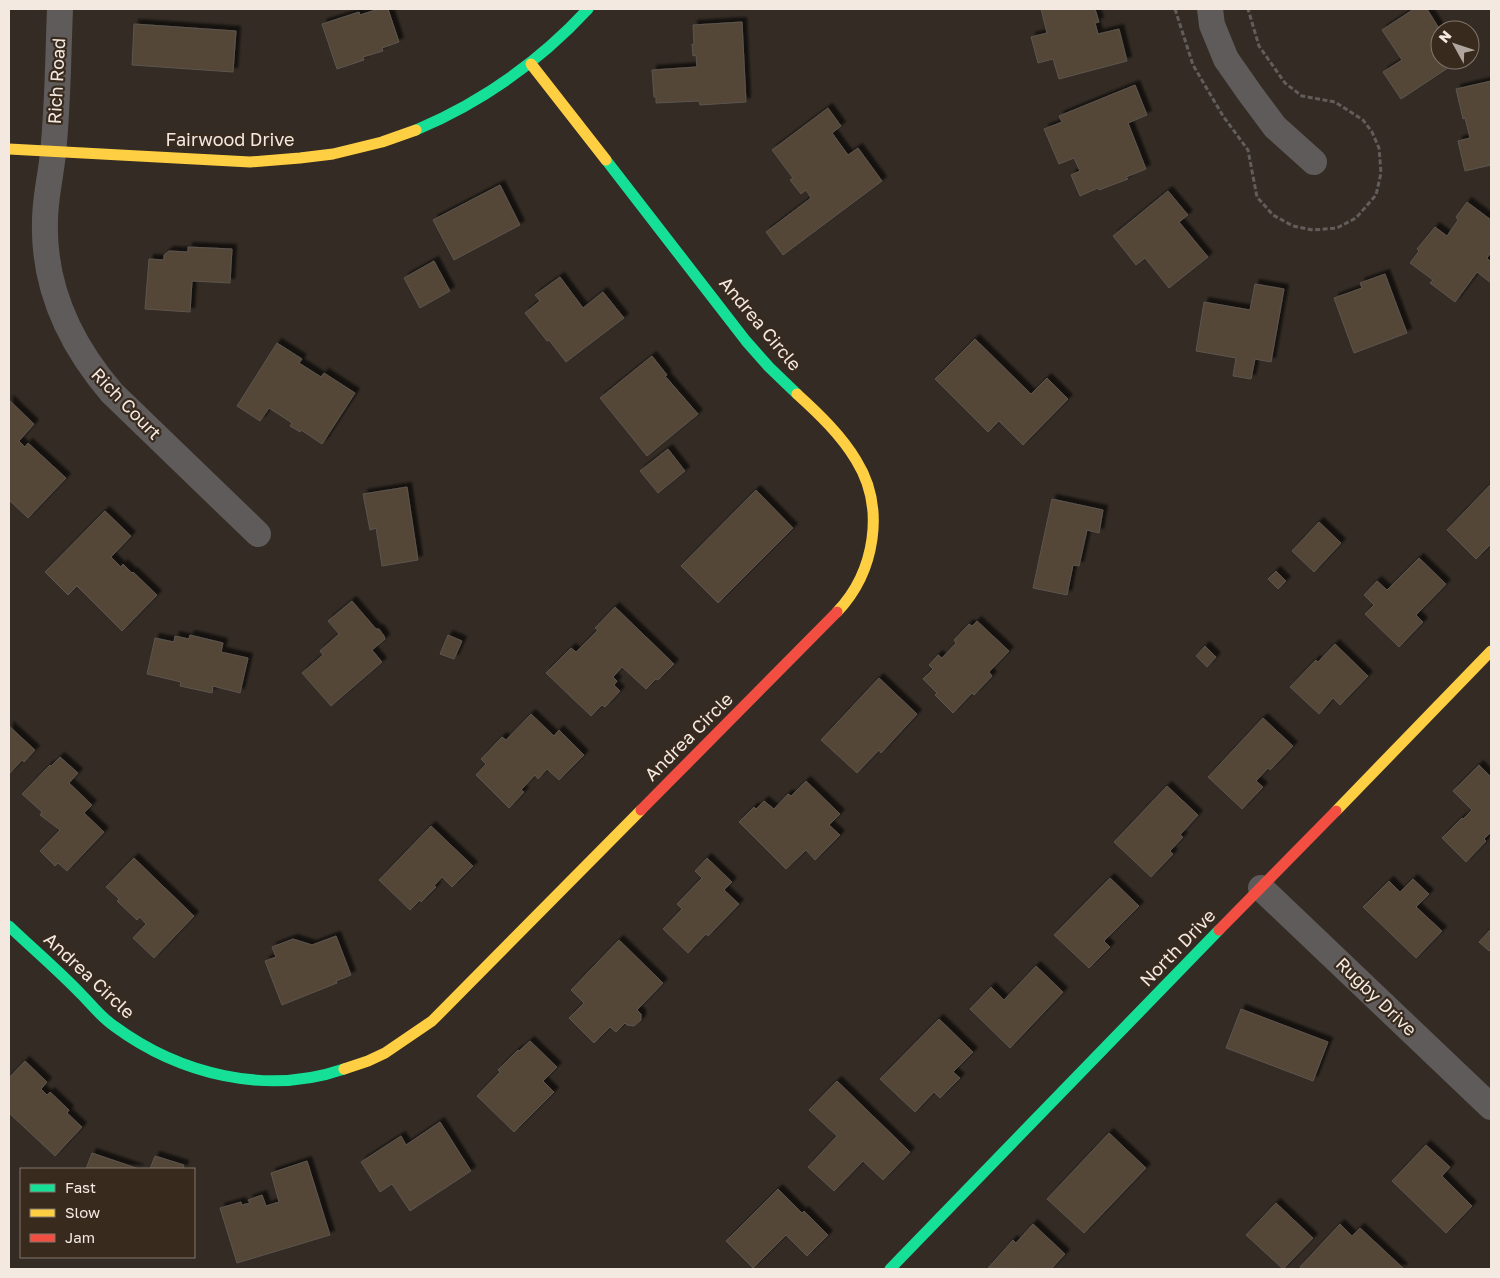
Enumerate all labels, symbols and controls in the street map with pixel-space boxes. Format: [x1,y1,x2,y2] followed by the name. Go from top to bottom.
[1430,20,1480,70] north arrow
[1435,27,1455,46] text: N
[43,37,69,125] street label: Rich Road
[166,128,294,150] street label: Fairwood Drive
[715,272,806,375] street label: Andrea Circle
[87,363,166,444] street label: Rich Court
[640,688,737,785] street label: Andrea Circle
[1135,904,1220,991] street label: North Drive
[40,928,140,1023] street label: Andrea Circle
[1332,952,1422,1040] street label: Rugby Drive
[20,1168,195,1258] legend
[65,1178,96,1196] text: Fast
[65,1203,100,1221] text: Slow
[65,1228,95,1246] text: Jam

